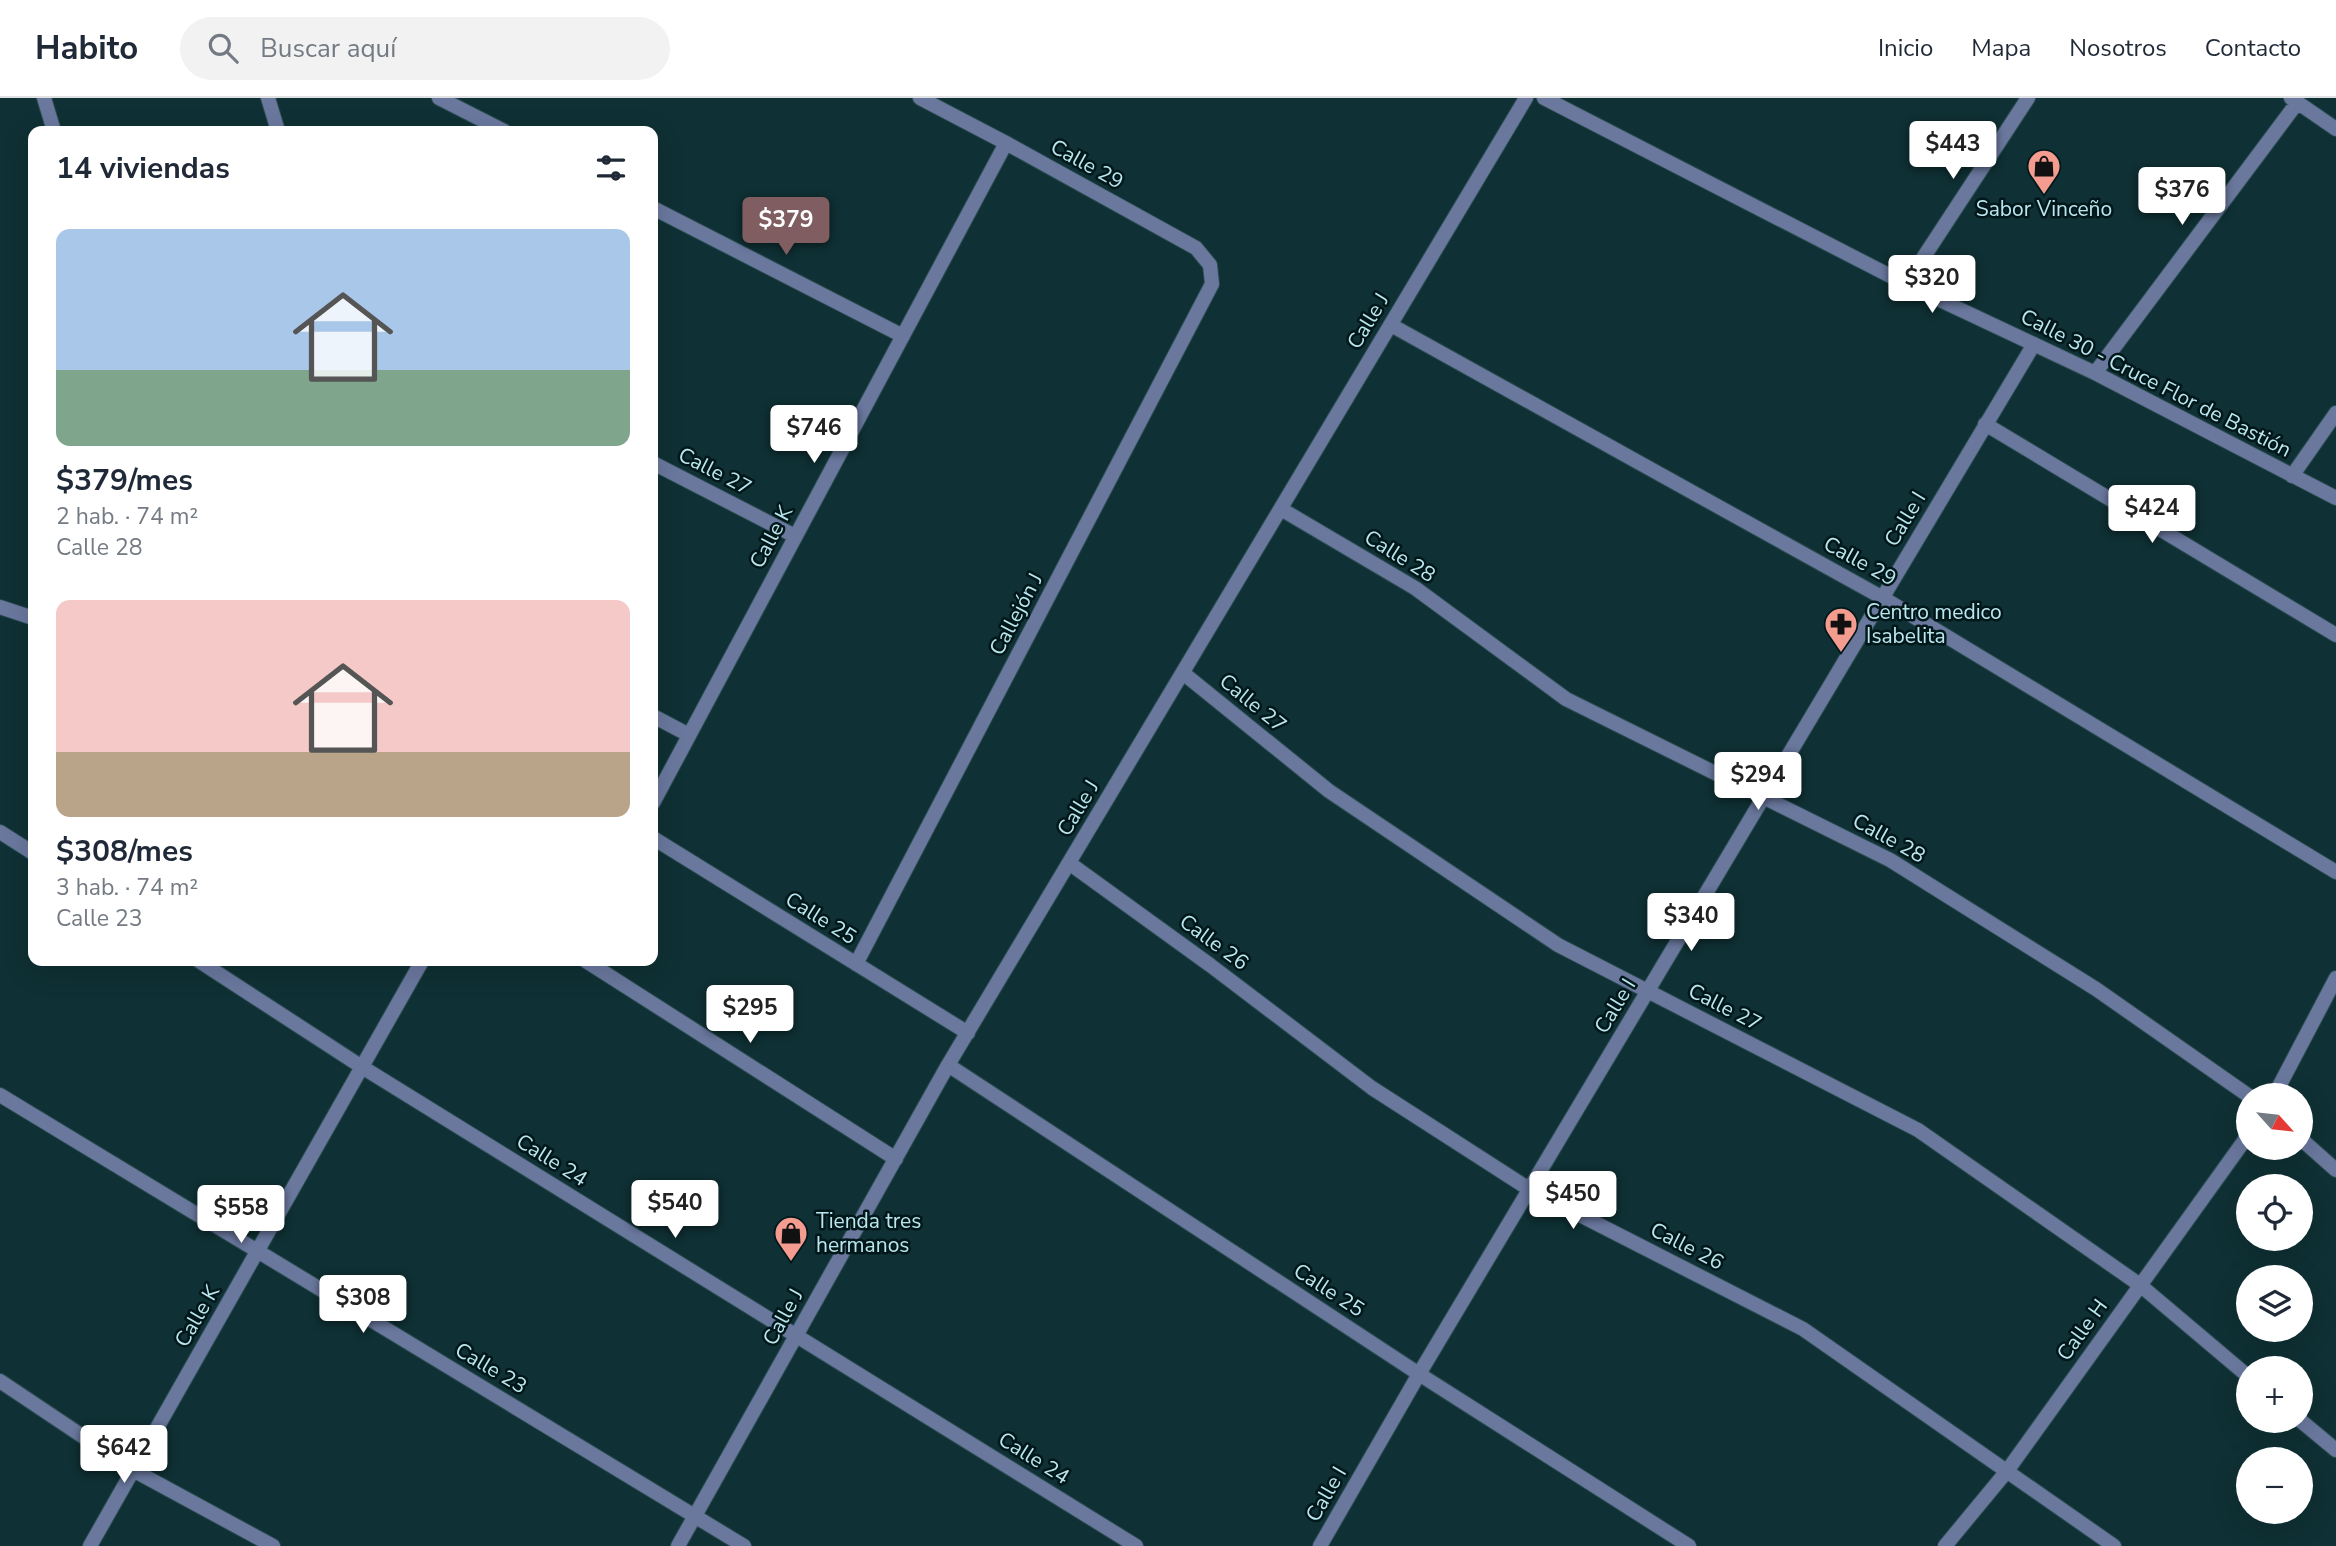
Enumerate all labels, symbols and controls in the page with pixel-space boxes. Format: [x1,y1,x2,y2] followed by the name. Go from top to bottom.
[180,17,670,80] search box
[35,26,138,71] text: Habito
[204,29,242,67] icon: search
[260,31,396,66] text: Buscar aquí
[1878,32,1933,64] text: Inicio
[1971,32,2031,64] text: Mapa
[2069,32,2167,64] text: Nosotros
[2205,32,2301,64] text: Contacto
[1912,122,1994,181] pin: $443
[1925,128,1981,159] text: $443
[1046,133,1128,195] street label: Calle 29
[2025,147,2063,196] shop icon: Sabor Vinceño
[56,148,230,189] text: 14 viviendas
[592,149,630,187] icon: filters
[2141,167,2223,227] pin: $376
[2154,174,2210,205] text: $376
[1976,195,2112,223] place label: Sabor Vinceño
[745,198,827,257] pin: $379
[758,204,814,235] text: $379
[1891,256,1973,315] pin: $320
[1904,262,1960,293] text: $320
[280,274,406,400] icon: home
[1340,288,1396,354] street label: Calle J
[2016,302,2296,464] street label: Calle 30 - Cruce Flor de Bastión
[773,406,855,465] pin: $746
[786,412,842,443] text: $746
[673,441,757,501] street label: Calle 27
[56,460,193,501] text: $379/mes
[1878,486,1932,552] street label: Calle I
[2111,486,2193,545] pin: $424
[2124,492,2180,523] text: $424
[743,500,799,573] street label: Calle K
[56,501,198,532] text: 2 hab. · 74 m²
[1359,523,1441,589] street label: Calle 28
[1819,530,1901,592] street label: Calle 29
[56,532,143,563] text: Calle 28
[983,568,1049,660] street label: Callejón J
[1866,598,2002,650] place label: Centro medico Isabelita
[1822,605,1860,654] pharmacy icon: Centro medico Isabelita
[280,645,406,771] icon: home
[1213,667,1293,739] street label: Calle 27
[1717,752,1799,812] pin: $294
[1730,759,1786,790] text: $294
[1050,775,1106,841] street label: Calle J
[1848,807,1930,869] street label: Calle 28
[56,831,193,872] text: $308/mes
[56,872,198,903] text: 3 hab. · 74 m²
[780,885,862,951] street label: Calle 25
[1650,894,1732,953] pin: $340
[1663,900,1719,931] text: $340
[56,903,143,934] text: Calle 23
[1174,907,1254,977] street label: Calle 26
[1588,973,1642,1039] street label: Calle I
[1683,977,1767,1037] street label: Calle 27
[709,986,791,1045] pin: $295
[722,992,778,1023] text: $295
[2236,1083,2314,1160] north arrow
[2236,1083,2313,1524] map controls
[511,1127,593,1193] street label: Calle 24
[1532,1172,1614,1231] pin: $450
[2236,1174,2313,1251] button: locate
[1545,1178,1601,1209] text: $450
[634,1180,716,1240] pin: $540
[200,1186,282,1245] pin: $558
[647,1187,703,1218] text: $540
[213,1192,269,1223] text: $558
[816,1207,921,1259] place label: Tienda tres hermanos
[772,1214,810,1263] shop icon: Tienda tres hermanos
[1645,1216,1729,1276] street label: Calle 26
[1288,1257,1370,1323] street label: Calle 25
[2236,1265,2313,1342] button: layers
[322,1276,404,1335] pin: $308
[168,1279,226,1352] street label: Calle K
[335,1282,391,1313] text: $308
[756,1284,810,1350] street label: Calle J
[2050,1294,2114,1366] street label: Calle H
[450,1336,532,1400] street label: Calle 23
[2236,1356,2313,1433] button: +
[993,1425,1075,1491] street label: Calle 24
[83,1426,165,1485] pin: $642
[96,1432,152,1463] text: $642
[2236,1447,2313,1524] button: −
[1299,1461,1353,1527] street label: Calle I

